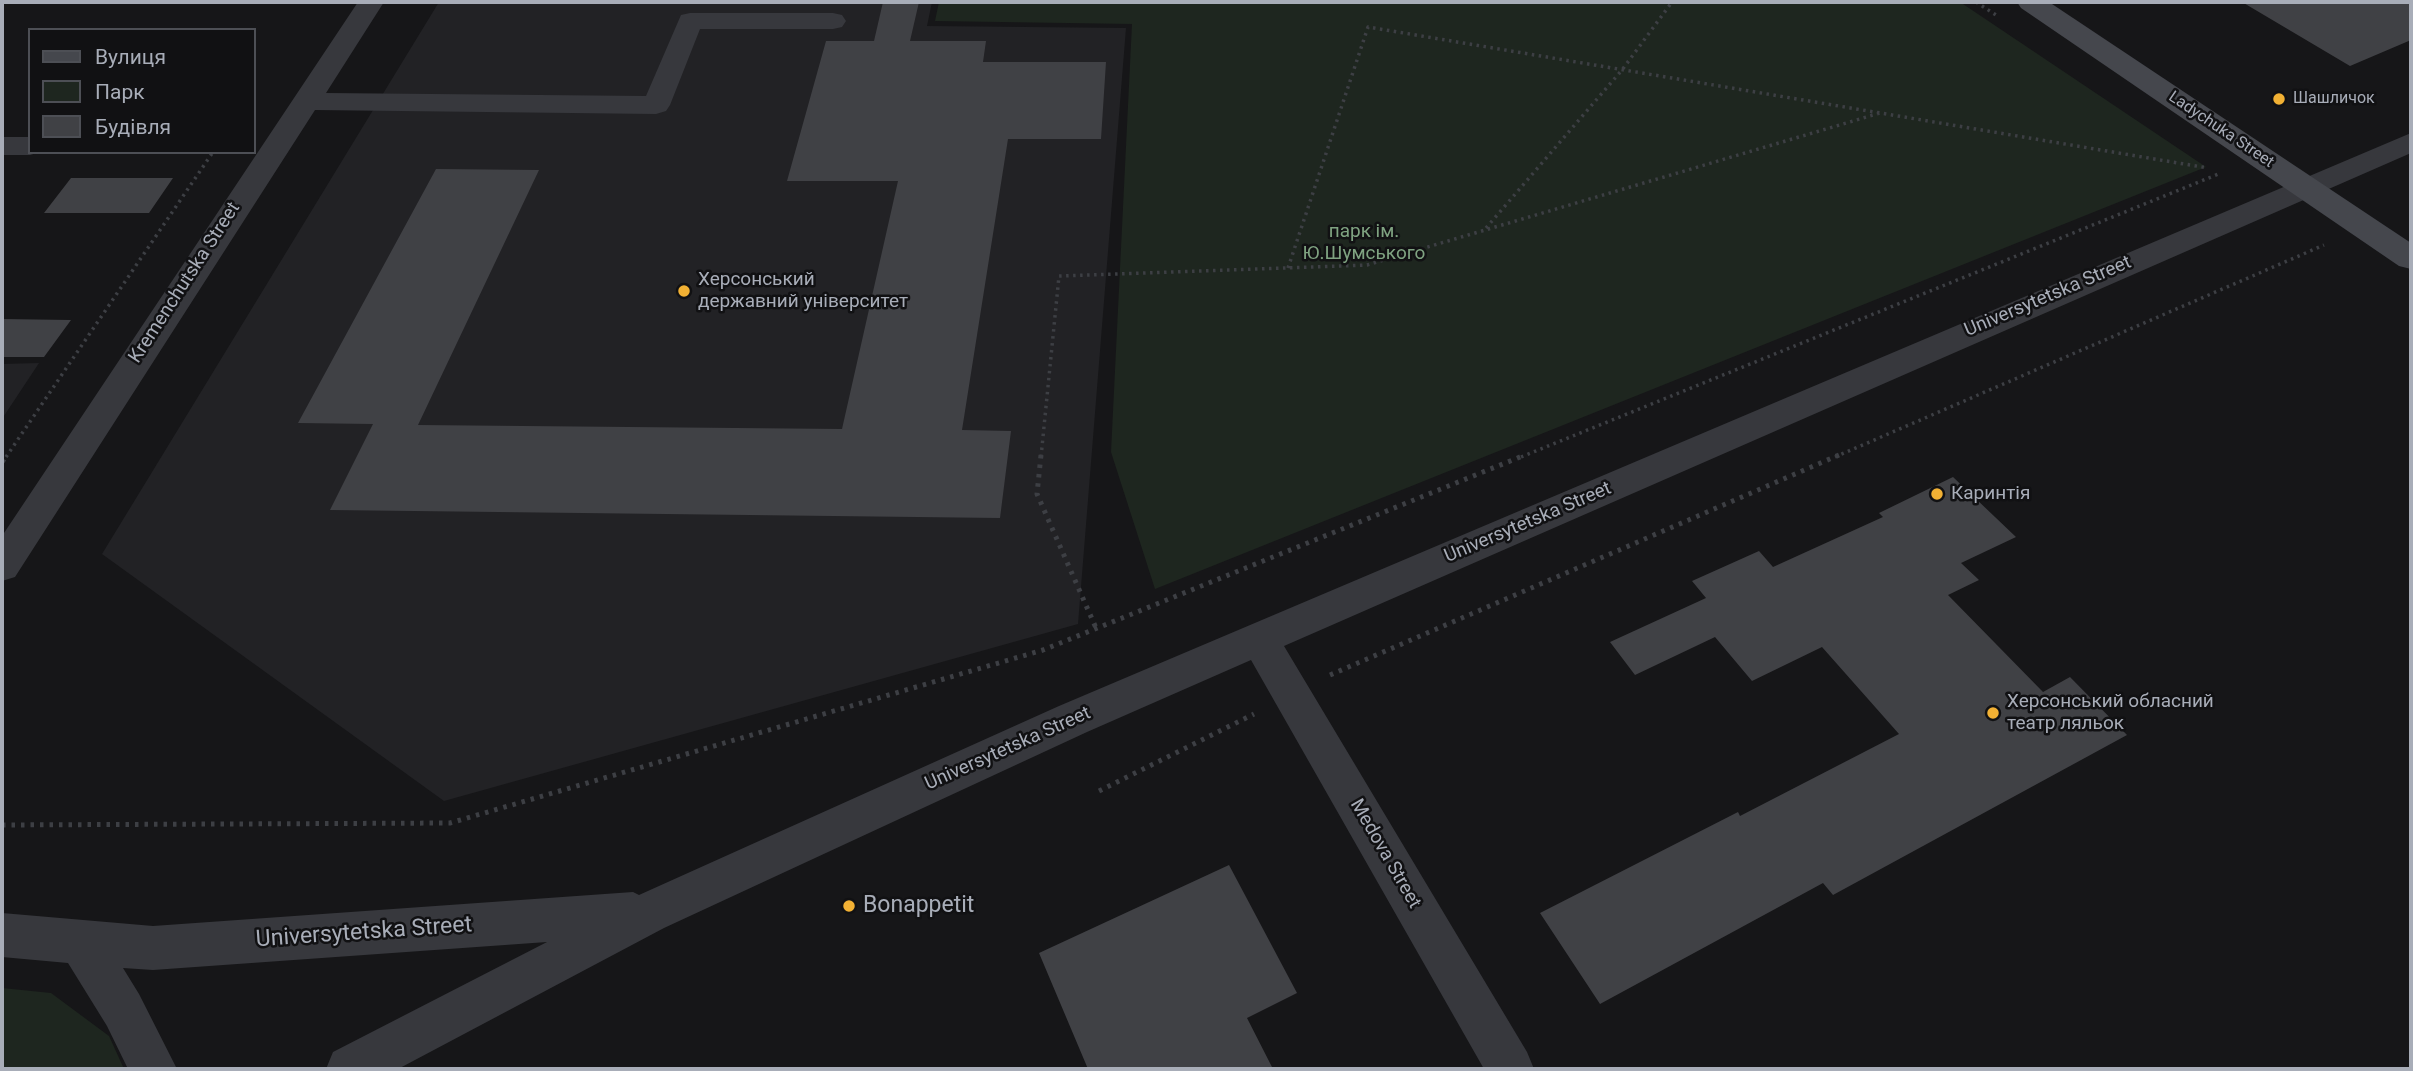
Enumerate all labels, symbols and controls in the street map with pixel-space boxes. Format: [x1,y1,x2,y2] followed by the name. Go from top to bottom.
[28,28,256,154] legend
[95,45,166,69] text: Вулиця
[95,80,145,104] text: Парк
[2165,88,2277,172] street label: Ladychuka Street
[2293,89,2375,109] place label: Шашличок
[2271,91,2287,107] marker: Шашличок
[95,115,171,139] text: Будівля
[124,198,246,368] street label: Kremenchutska Street
[1303,221,1425,265] park label: парк ім. Ю.Шумського
[1961,252,2135,342] street label: Universytetska Street
[698,269,908,313] place label: Херсонський державний університет
[676,283,692,299] marker: Херсонський державний університет
[1441,478,1615,568] street label: Universytetska Street
[1951,483,2030,505] place label: Каринтія
[1929,486,1945,502] marker: Каринтія
[2007,691,2214,735] place label: Херсонський обласний театр ляльок
[922,702,1094,796] street label: Universytetska Street
[1985,705,2001,721] marker: Херсонський обласний театр ляльок
[1345,795,1425,913] street label: Medova Street
[863,892,974,920] place label: Bonappetit
[841,898,857,914] marker: Bonappetit
[255,912,473,954] street label: Universytetska Street

